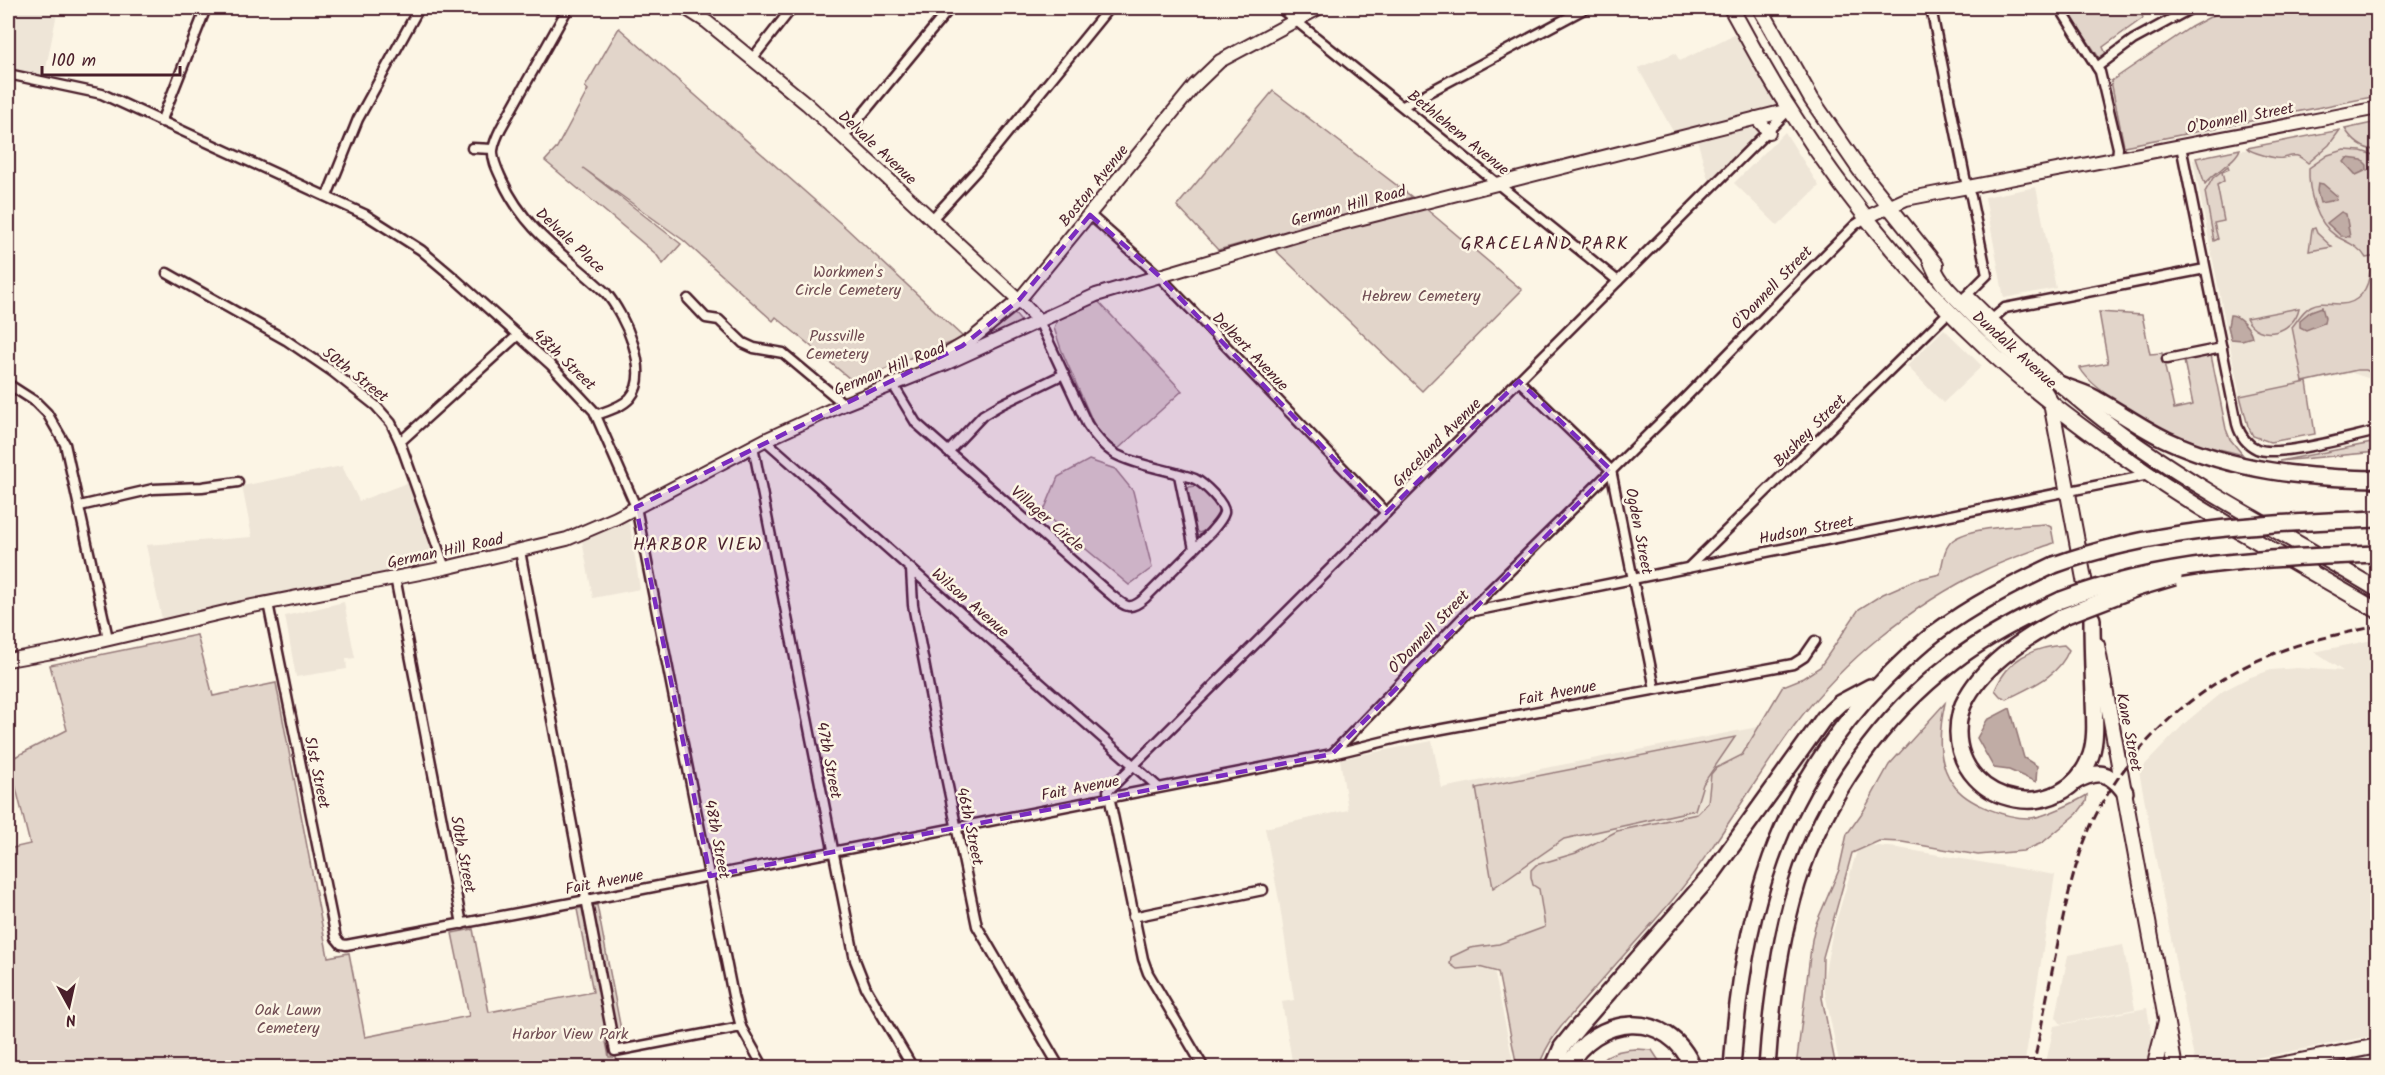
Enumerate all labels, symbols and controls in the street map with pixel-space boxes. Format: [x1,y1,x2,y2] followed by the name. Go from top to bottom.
[42,39,180,77] scale bar
[51,47,96,76] text: 100 m
[1401,84,1515,182] street label: Bethlehem Avenue
[2185,96,2297,141] street label: O'Donnell Street
[832,105,922,191] street label: Delvale Avenue
[1053,139,1135,233] street label: Boston Avenue
[1288,179,1410,234] street label: German Hill Road
[529,202,611,280] street label: Delvale Place
[1461,230,1629,259] district label: GRACELAND PARK
[1725,240,1819,336] street label: O'Donnell Street
[795,260,902,303] park label: Workmen's Circle Cemetery
[1362,284,1481,309] park label: Hebrew Cemetery
[1966,305,2062,395] street label: Dundalk Avenue
[1205,307,1294,397] street label: Delbert Avenue
[526,323,602,397] street label: 48th Street
[806,324,869,367] park label: Pussville Cemetery
[830,335,950,403] street label: German Hill Road
[317,341,394,410] street label: 50th Street
[1768,388,1853,473] street label: Bushey Street
[1386,392,1488,494] street label: Graceland Avenue
[1004,480,1090,558] street label: Villager Circle
[1618,486,1659,578] street label: Ogden Street
[1757,509,1857,552] street label: Hudson Street
[385,527,507,576] street label: German Hill Road
[633,531,763,560] district label: HARBOR VIEW
[925,562,1015,644] street label: Wilson Avenue
[1382,584,1476,680] street label: O'Donnell Street
[1516,674,1599,713] street label: Fait Avenue
[2109,691,2149,775] street label: Kane Street
[809,720,848,802] street label: 47th Street
[297,734,337,812] street label: 51st Street
[1039,769,1122,808] street label: Fait Avenue
[949,785,990,869] street label: 46th Street
[697,798,737,882] street label: 48th Street
[443,813,482,896] street label: 50th Street
[563,863,646,902] street label: Fait Avenue
[39,976,99,1036] north arrow
[255,998,321,1041] park label: Oak Lawn Cemetery
[64,1006,78,1032] text: N
[512,1022,629,1047] park label: Harbor View Park

